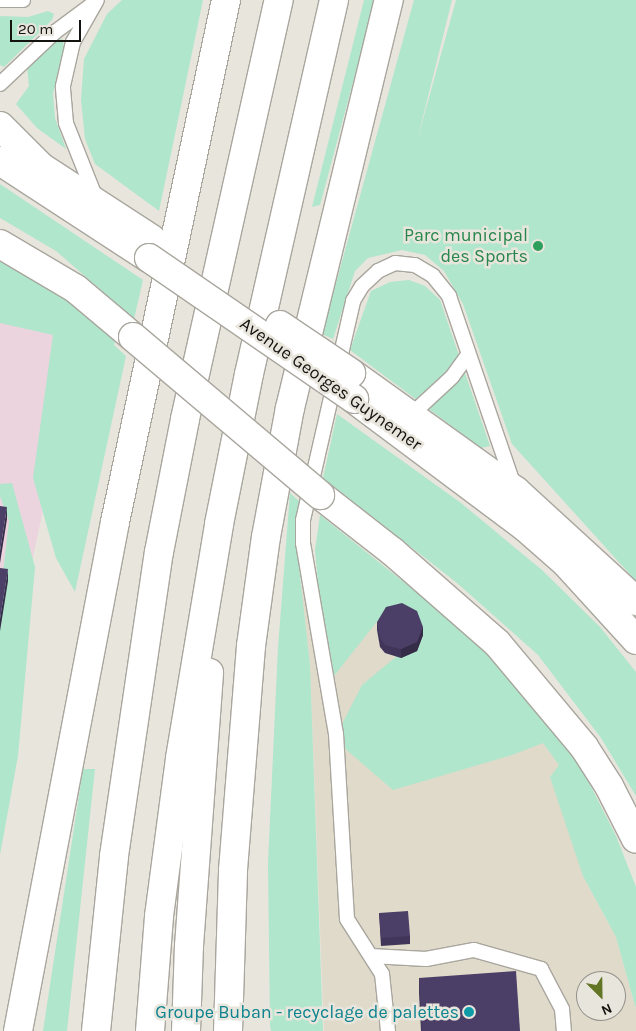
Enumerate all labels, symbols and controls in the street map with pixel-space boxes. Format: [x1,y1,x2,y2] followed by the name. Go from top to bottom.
[12,10,84,42] scale bar
[18,20,53,38] text: 20 m
[404,225,528,268] place label: Parc municipal des Sports
[532,240,544,252] marker: Parc municipal des Sports
[236,313,426,455] street label: Avenue Georges Guynemer
[576,971,626,1021] north arrow
[599,1000,615,1019] text: N
[155,1001,459,1023] place label: Groupe Buban - recyclage de palettes
[463,1006,475,1018] marker: Groupe Buban - recyclage de palettes

